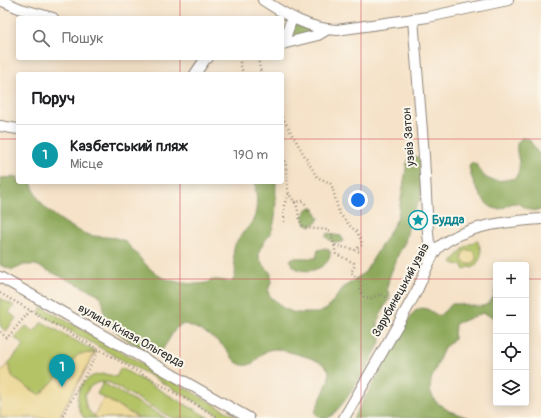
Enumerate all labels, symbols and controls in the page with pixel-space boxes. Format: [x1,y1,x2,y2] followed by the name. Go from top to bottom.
[16,16,284,60] search box
[30,27,52,49] icon: search
[62,29,104,48] text: Пошук
[32,88,75,109] text: Поруч
[399,107,419,168] street label: узвіз Затон
[70,137,188,156] text: Казбетський пляж
[42,147,48,163] text: 1
[233,147,268,163] text: 190 m
[70,156,103,172] text: Місце
[348,190,368,210] your location
[407,209,429,231] place icon: Будда
[432,213,465,228] place label: Будда
[369,240,433,340] street label: Зарубинецький узвіз
[493,262,529,406] map controls
[493,262,529,298] button: +
[493,298,529,334] button: −
[75,301,187,372] street label: вулиця Князя Ольгерда
[493,334,529,370] button: locate
[49,354,75,387] pin: 1
[493,370,529,406] button: layers

